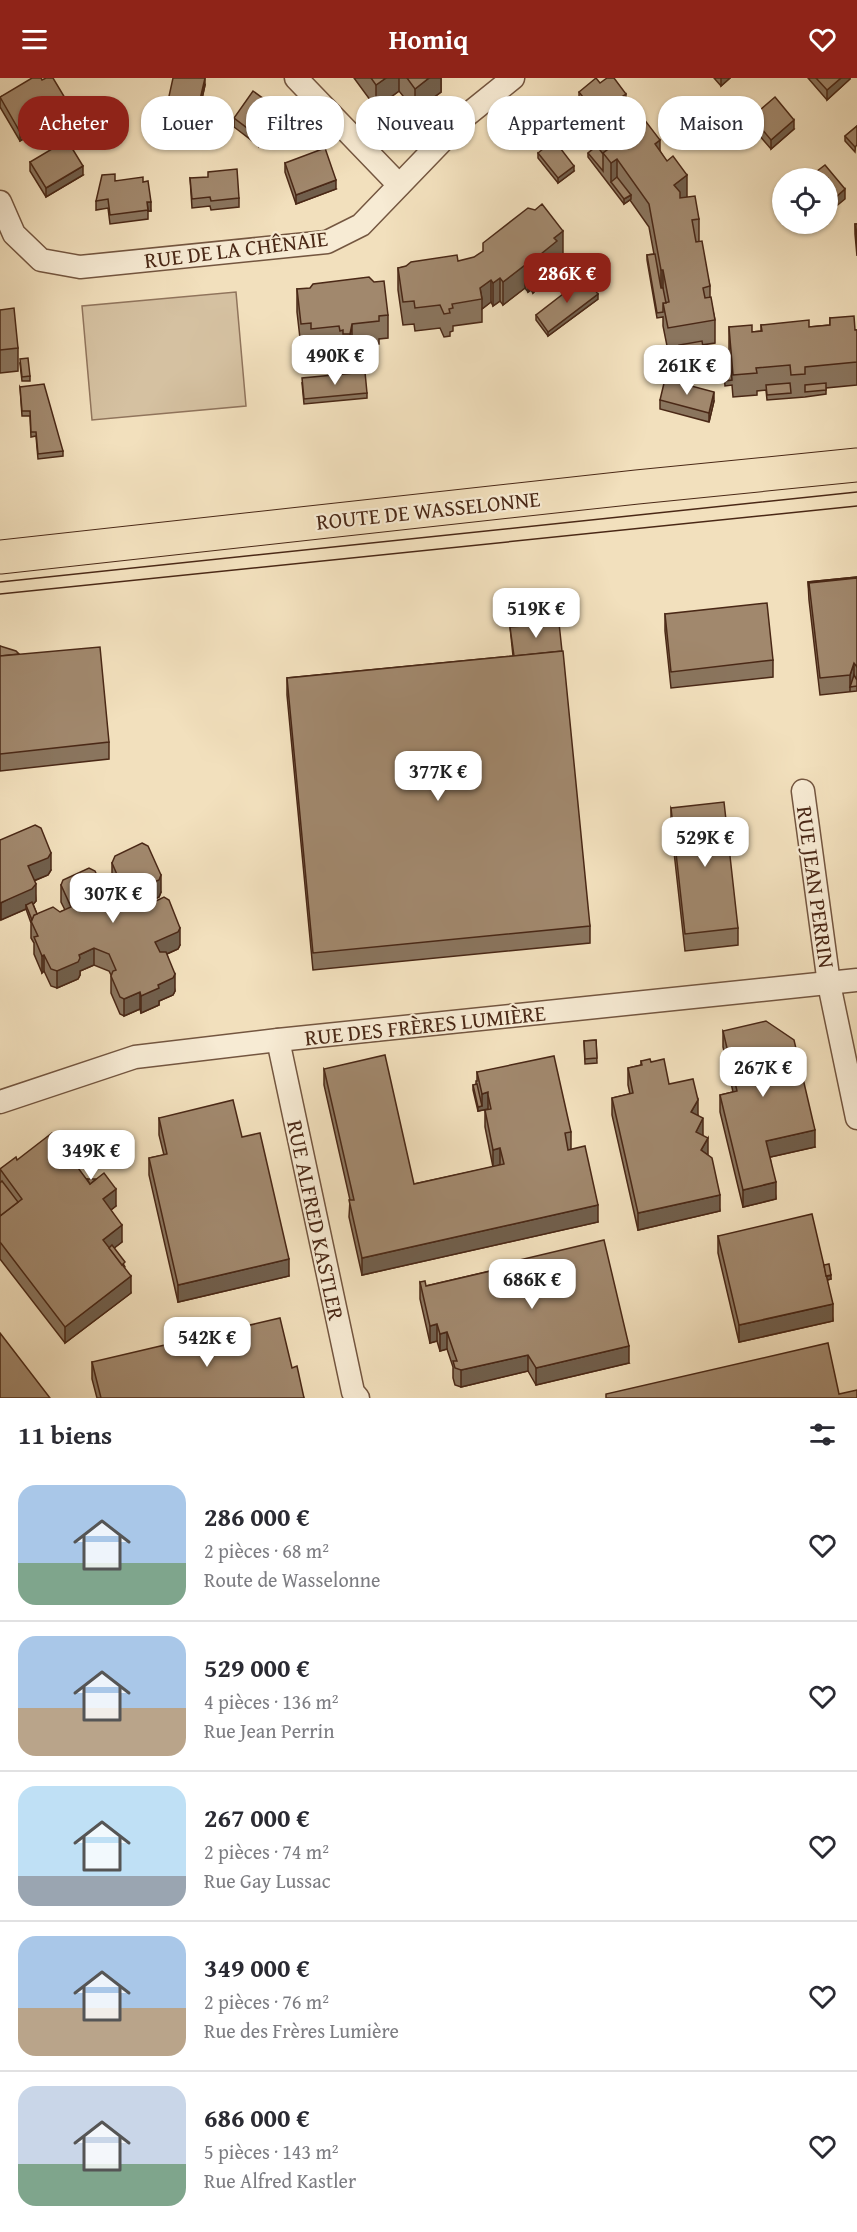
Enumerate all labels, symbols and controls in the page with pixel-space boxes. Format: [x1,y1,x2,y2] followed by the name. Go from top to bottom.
[389,19,468,59] text: Homiq
[18,23,51,56] icon: menu
[806,23,839,56] icon: heart
[18,96,129,150] chip: Acheter
[141,96,234,150] chip: Louer
[246,96,344,150] chip: Filtres
[356,96,475,150] chip: Nouveau
[487,96,646,150] chip: Appartement
[658,96,764,150] chip: Maison
[772,168,838,234] map controls
[772,168,838,234] button: locate
[142,222,330,276] street label: RUE DE LA CHÊNAIE
[518,253,616,304] pin: 286K €
[538,258,596,287] text: 286K €
[286,335,384,386] pin: 490K €
[306,340,364,369] text: 490K €
[638,345,736,396] pin: 261K €
[658,350,716,379] text: 261K €
[314,482,542,538] street label: ROUTE DE WASSELONNE
[487,588,585,639] pin: 519K €
[507,593,565,622] text: 519K €
[389,751,487,802] pin: 377K €
[409,756,467,785] text: 377K €
[789,804,843,970] street label: RUE JEAN PERRIN
[656,817,754,868] pin: 529K €
[676,822,734,851] text: 529K €
[64,873,162,924] pin: 307K €
[84,878,142,907] text: 307K €
[303,996,547,1054] street label: RUE DES FRÈRES LUMIÈRE
[714,1047,812,1098] pin: 267K €
[734,1052,792,1081] text: 267K €
[279,1117,353,1323] street label: RUE ALFRED KASTLER
[42,1130,140,1181] pin: 349K €
[62,1135,120,1164] text: 349K €
[483,1259,581,1310] pin: 686K €
[503,1264,561,1293] text: 686K €
[158,1317,256,1368] pin: 542K €
[178,1322,236,1351] text: 542K €
[18,1415,112,1454] text: 11 biens
[806,1418,839,1451] icon: filters
[204,1497,310,1536] text: 286 000 €
[66,1509,138,1581] icon: home
[806,1529,839,1562] icon: heart
[204,1536,329,1565] text: 2 pièces · 68 m²
[204,1565,380,1594] text: Route de Wasselonne
[204,1648,310,1687] text: 529 000 €
[66,1660,138,1732] icon: home
[806,1680,839,1713] icon: heart
[204,1687,339,1716] text: 4 pièces · 136 m²
[204,1716,334,1745] text: Rue Jean Perrin
[204,1798,310,1837] text: 267 000 €
[66,1810,138,1882] icon: home
[806,1830,839,1863] icon: heart
[204,1837,329,1866] text: 2 pièces · 74 m²
[204,1866,331,1895] text: Rue Gay Lussac
[204,1948,310,1987] text: 349 000 €
[66,1960,138,2032] icon: home
[806,1980,839,2013] icon: heart
[204,1987,329,2016] text: 2 pièces · 76 m²
[204,2016,399,2045] text: Rue des Frères Lumière
[204,2098,310,2137] text: 686 000 €
[66,2110,138,2182] icon: home
[806,2130,839,2163] icon: heart
[204,2137,339,2166] text: 5 pièces · 143 m²
[204,2166,356,2195] text: Rue Alfred Kastler

